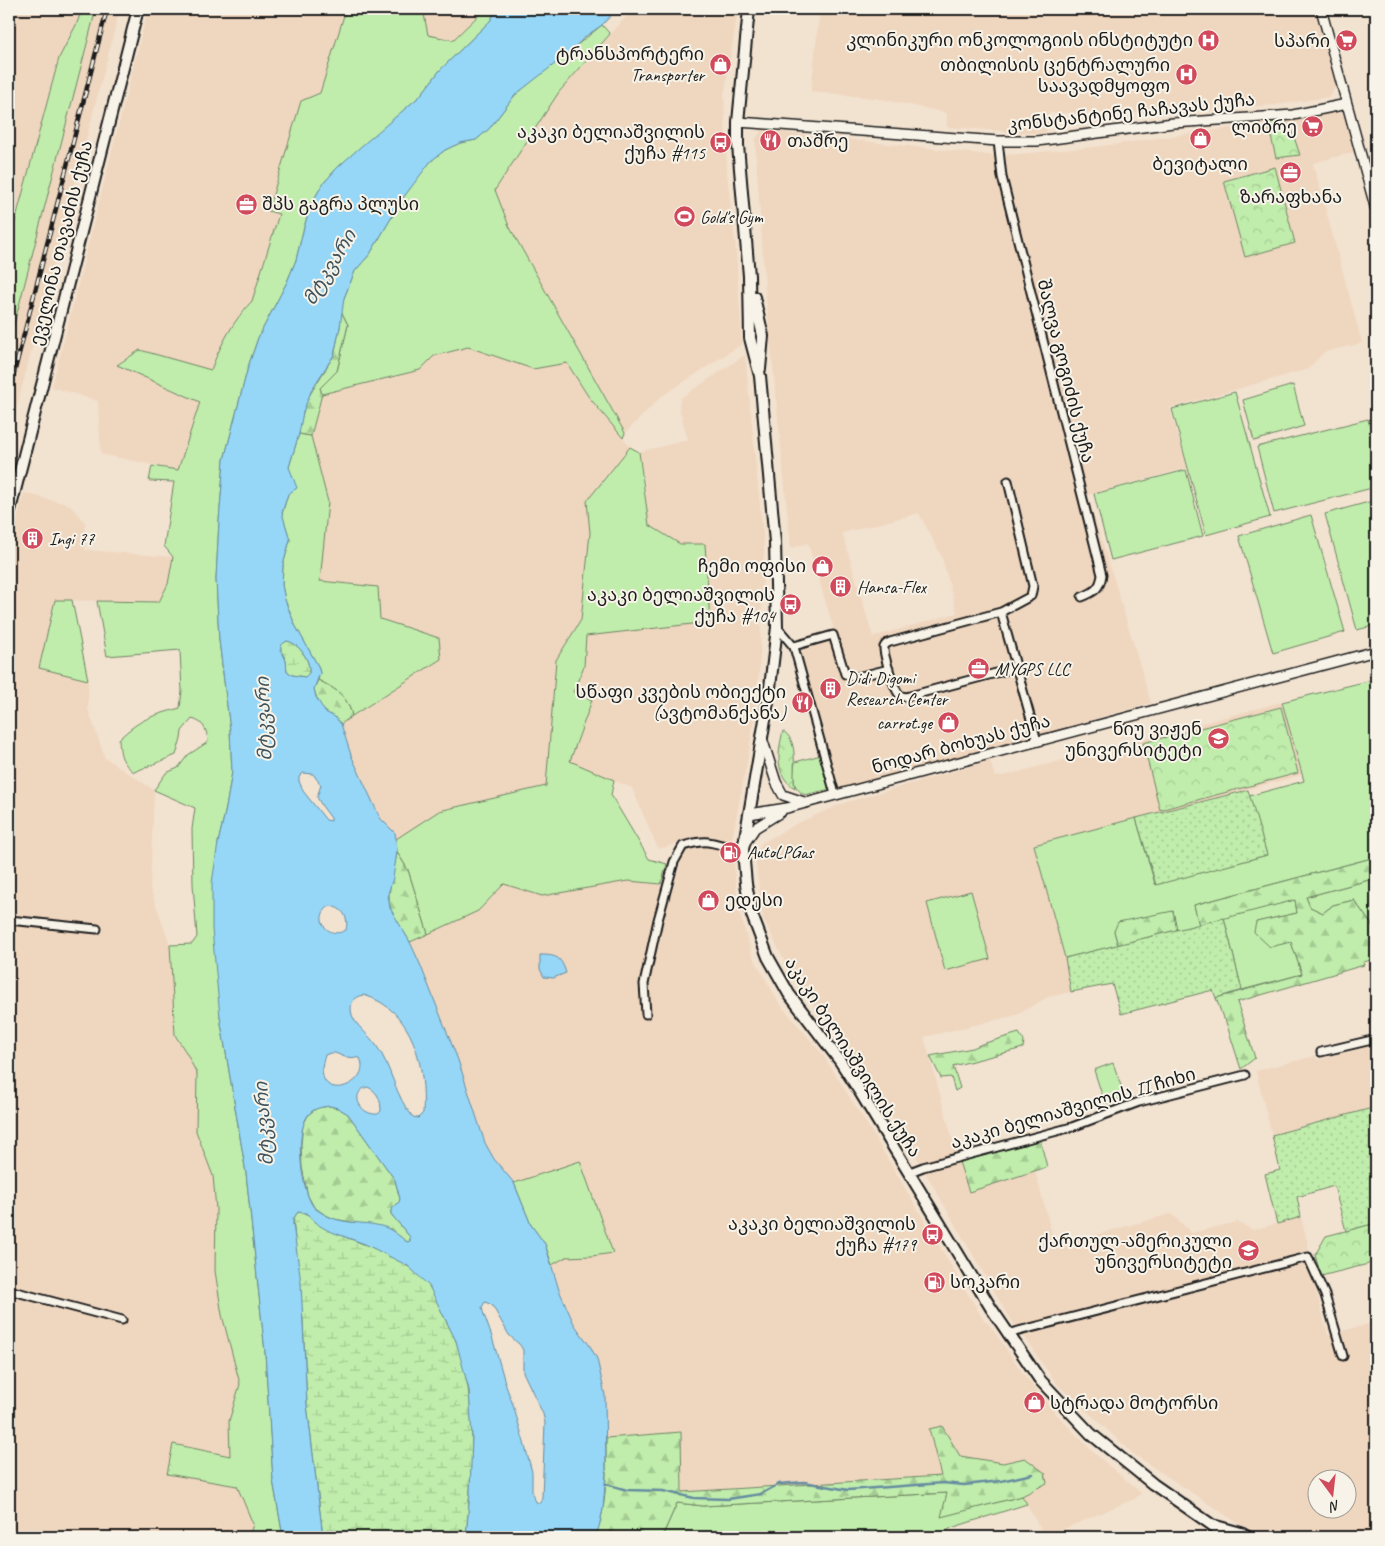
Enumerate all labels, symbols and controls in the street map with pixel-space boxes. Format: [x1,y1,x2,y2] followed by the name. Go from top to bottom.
[1197,28,1221,52] hospital icon: კლინიკური ონკოლოგიის ინსტიტუტი
[846,29,1193,51] place label: კლინიკური ონკოლოგიის ინსტიტუტი
[1334,29,1358,53] supermarket icon: სპარი
[1274,30,1330,52] place label: სპარი
[556,43,707,86] place label: ტრანსპორტერი Transporter
[708,52,732,76] shop icon: ტრანსპორტერი Transporter
[940,54,1170,97] place label: თბილისის ცენტრალური საავადმყოფო
[1174,63,1198,87] hospital icon: თბილისის ცენტრალური საავადმყოფო
[1006,88,1256,136] street label: კონსტანტინე ჩაჩავას ქუჩა
[1301,115,1325,139] supermarket icon: ლიბრე
[1231,116,1297,138] place label: ლიბრე
[517,121,706,164] place label: აკაკი ბელიაშვილის ქუჩა #115
[1188,127,1212,151] shop icon: ბევიტალი
[759,129,783,153] restaurant icon: თაშრე
[709,130,733,154] bus stop icon: აკაკი ბელიაშვილის ქუჩა #115
[787,130,848,152] place label: თაშრე
[25,138,97,348] street label: ეველინა თავაძის ქუჩა
[1152,153,1248,175] place label: ბევიტალი
[1279,160,1303,184] office icon: ზარაფხანა
[1240,186,1342,208] place label: ზარაფხანა
[234,192,258,216] office icon: შპს გაგრა პლუსი
[262,193,419,215] place label: შპს გაგრა პლუსი
[672,205,696,229] sports icon: Gold's Gym
[700,206,764,228] place label: Gold's Gym
[298,224,362,310] water label: მტკვარი
[1033,277,1099,465] street label: შალვა გოგიძის ქუჩა
[21,527,45,551] building icon: Ingi 77
[49,528,95,550] place label: Ingi 77
[810,554,834,578] shop icon: ჩემი ოფისი
[698,555,806,577] place label: ჩემი ოფისი
[829,575,853,599] building icon: Hansa-Flex
[857,576,928,598] place label: Hansa-Flex
[587,584,777,627] place label: აკაკი ბელიაშვილის ქუჩა #104
[779,593,803,617] bus stop icon: აკაკი ბელიაშვილის ქუჩა #104
[967,657,991,681] office icon: MYGPS LLC
[995,658,1072,680] place label: MYGPS LLC
[846,667,950,710] place label: Didi Digomi Research Center
[251,676,277,761] water label: მტკვარი
[818,676,842,700] building icon: Didi Digomi Research Center
[576,681,787,724] place label: სწაფი კვების ობიექტი (ავტომანქანა)
[790,690,814,714] restaurant icon: სწაფი კვების ობიექტი (ავტომანქანა)
[869,710,1053,778] street label: ნოდარ ბოხუას ქუჩა
[936,711,960,735] shop icon: carrot.ge
[877,712,933,734] place label: carrot.ge
[1065,718,1202,761] place label: ნიუ ვიჟენ უნივერსიტეტი
[1206,727,1230,751] school or university icon: ნიუ ვიჟენ უნივერსიტეტი
[719,840,743,864] fuel station icon: AutoLPGas
[747,841,815,863] place label: AutoLPGas
[697,888,721,912] shop icon: ედესი
[725,889,783,911] place label: ედესი
[780,953,926,1161] street label: აკაკი ბელიაშვილის ქუჩა
[948,1062,1198,1154] street label: აკაკი ბელიაშვილის II ჩიხი
[249,1080,279,1167] water label: მტკვარი
[728,1213,918,1256] place label: აკაკი ბელიაშვილის ქუჩა #179
[920,1222,944,1246] bus stop icon: აკაკი ბელიაშვილის ქუჩა #179
[1038,1230,1232,1273] place label: ქართულ-ამერიკული უნივერსიტეტი
[1236,1239,1260,1263] school or university icon: ქართულ-ამერიკული უნივერსიტეტი
[922,1270,946,1294] fuel station icon: სოკარი
[950,1271,1020,1293] place label: სოკარი
[1022,1391,1046,1415] shop icon: სტრადა მოტორსი
[1050,1392,1218,1414] place label: სტრადა მოტორსი
[1308,1468,1358,1518] north arrow
[1327,1497,1342,1516] text: N

